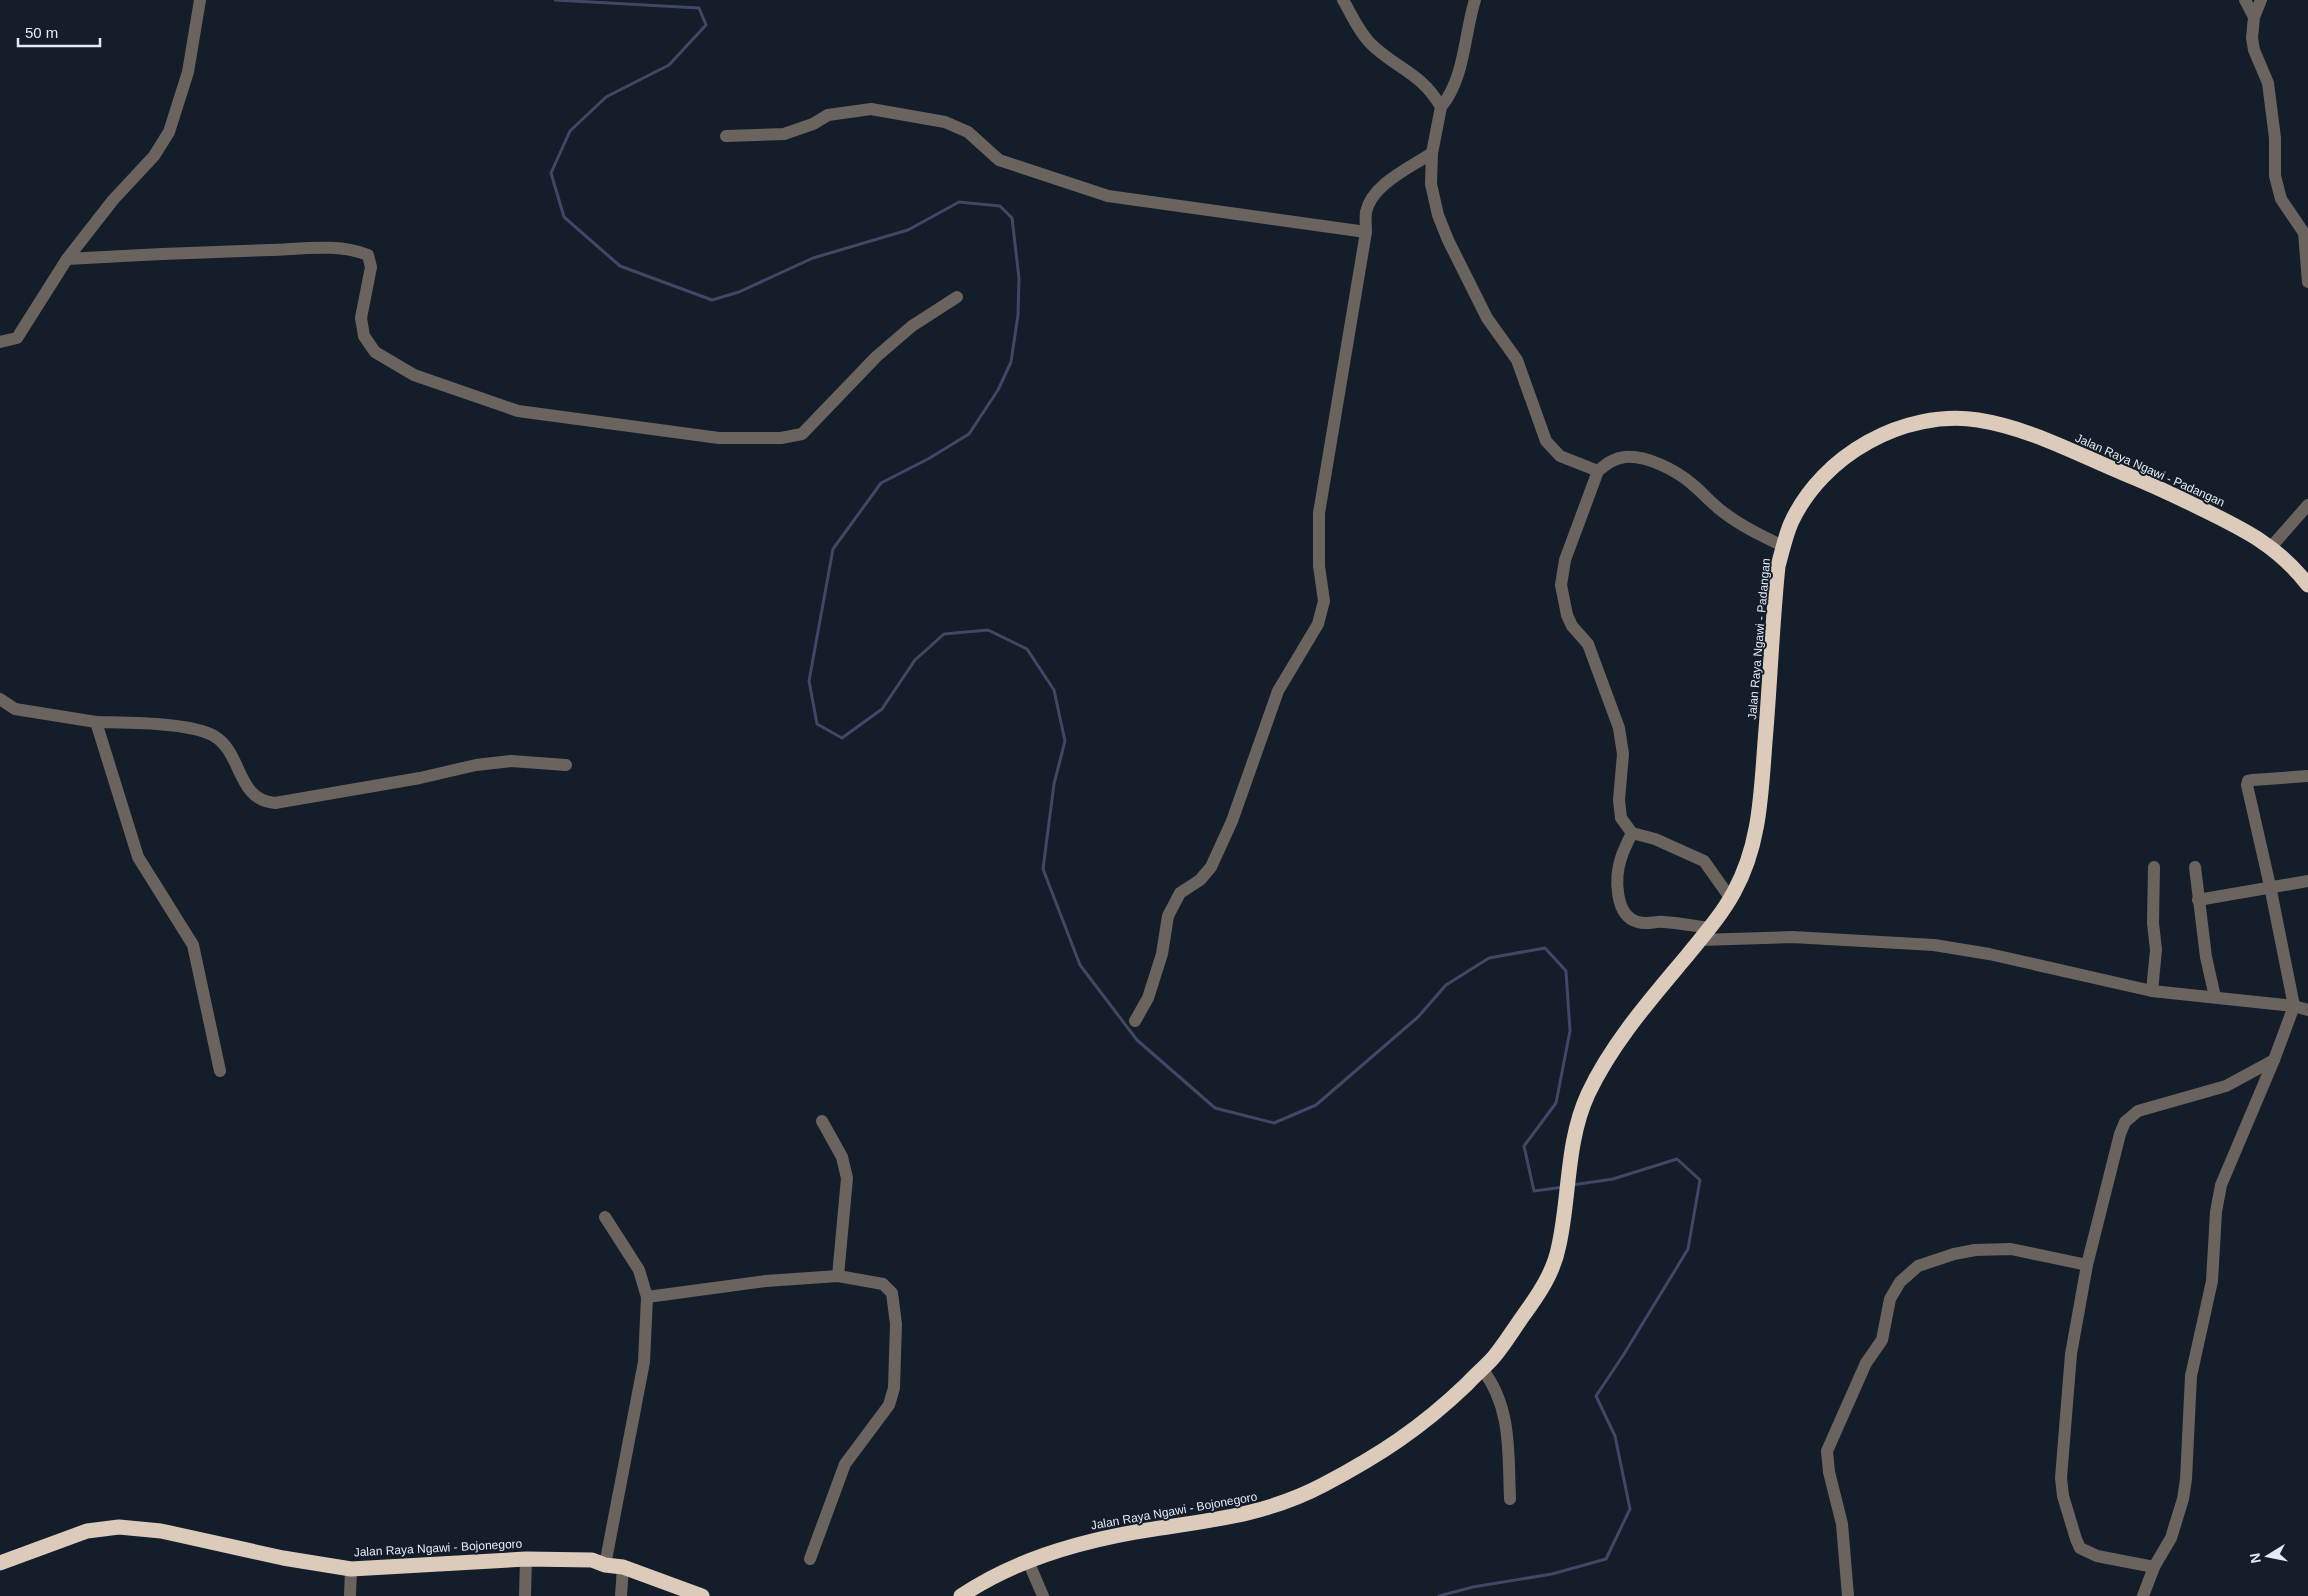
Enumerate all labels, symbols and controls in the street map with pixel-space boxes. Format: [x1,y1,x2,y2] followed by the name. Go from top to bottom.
[18,15,100,47] scale bar
[25,24,58,41] text: 50 m
[2073,431,2227,509] street label: Jalan Raya Ngawi - Padangan
[1745,558,1773,720] street label: Jalan Raya Ngawi - Padangan
[1090,1489,1259,1533] street label: Jalan Raya Ngawi - Bojonegoro
[2243,1531,2293,1581] north arrow
[353,1537,523,1559] street label: Jalan Raya Ngawi - Bojonegoro
[2246,1552,2264,1565] text: N

